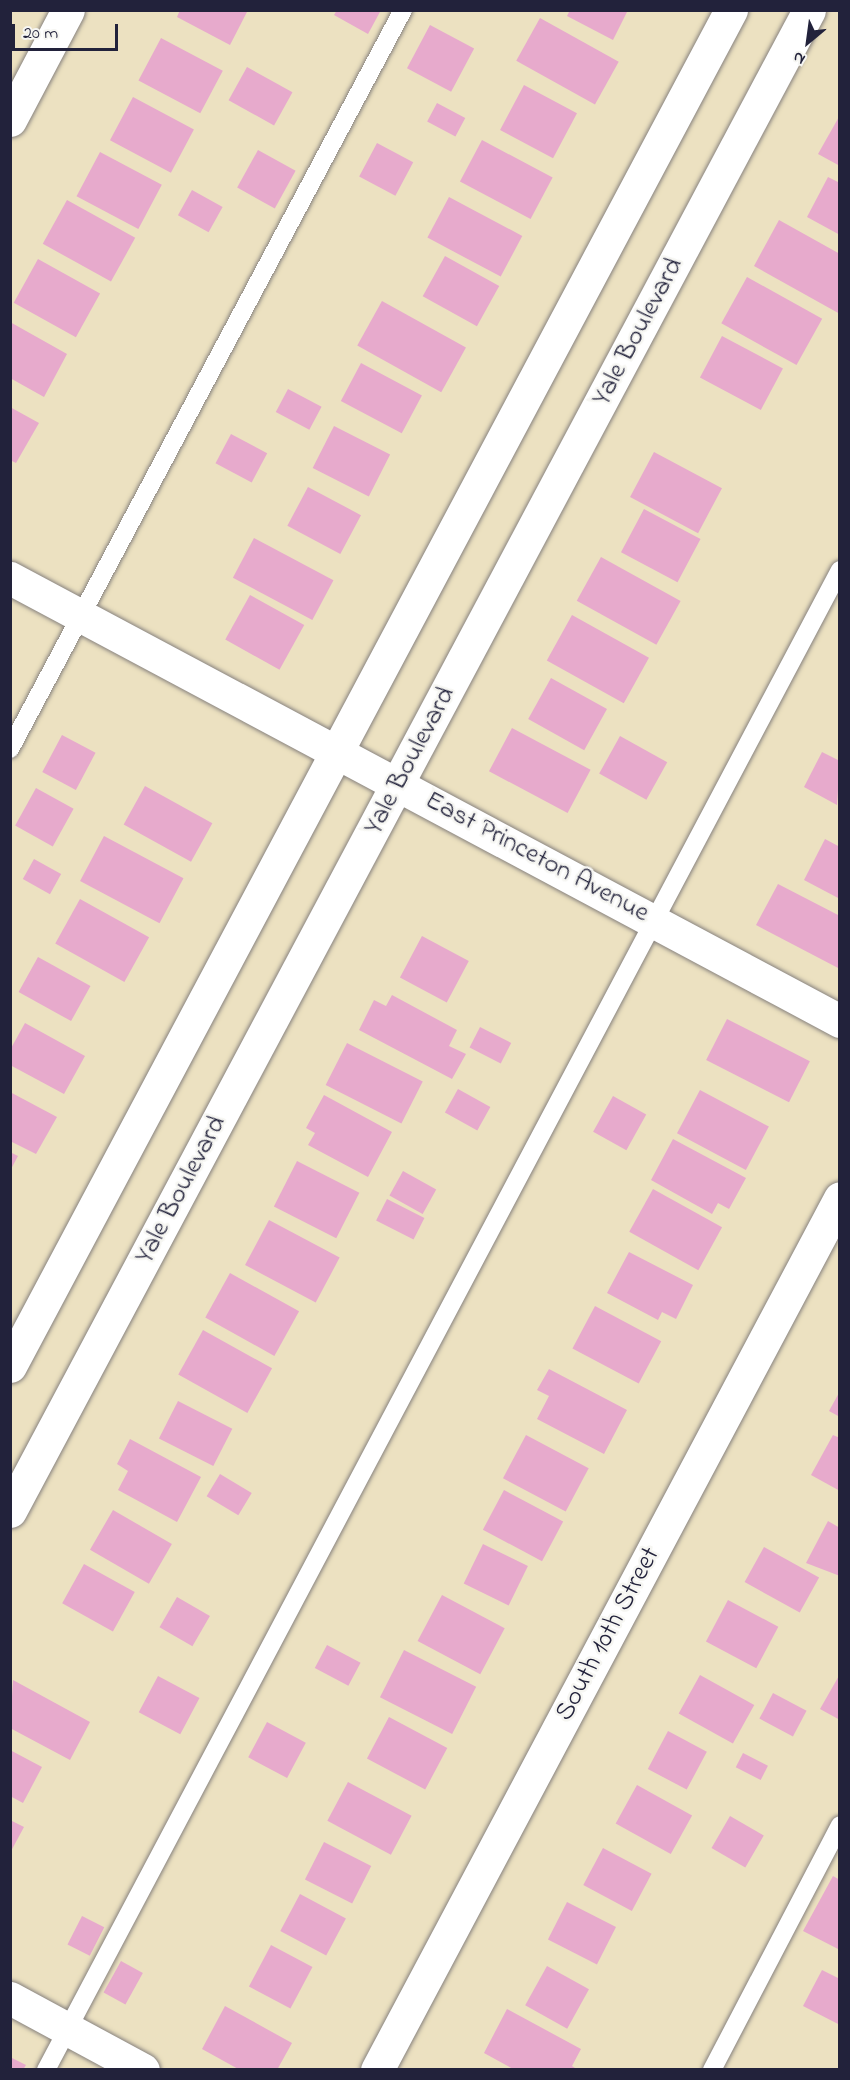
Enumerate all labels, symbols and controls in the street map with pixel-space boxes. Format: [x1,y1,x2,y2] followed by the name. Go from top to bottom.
[15,12,122,50] scale bar
[778,12,838,72] north arrow
[23,21,58,47] text: 20 m
[789,45,810,71] text: N
[585,252,691,412] street label: Yale Boulevard
[357,681,463,841] street label: Yale Boulevard
[419,784,655,930] street label: East Princeton Avenue
[128,1110,234,1270] street label: Yale Boulevard
[549,1541,667,1727] street label: South 10th Street

